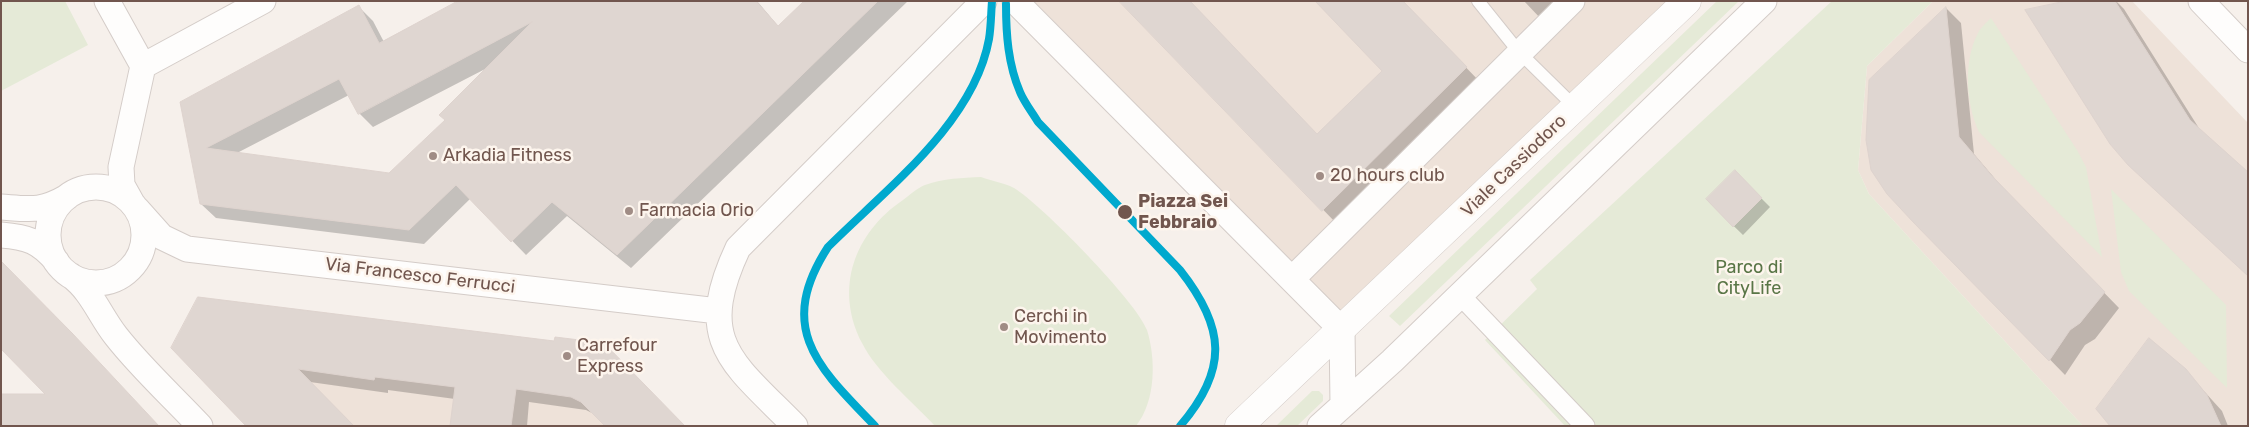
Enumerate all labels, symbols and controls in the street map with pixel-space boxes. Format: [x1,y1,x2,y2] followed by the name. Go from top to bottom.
[1457,110,1571,222] street label: Viale Cassiodoro
[443,145,572,167] place label: Arkadia Fitness
[427,150,439,162] marker: Arkadia Fitness
[1330,165,1445,187] place label: 20 hours club
[1314,170,1326,182] marker: 20 hours club
[1138,191,1228,233] place label: Piazza Sei Febbraio
[639,200,754,222] place label: Farmacia Orio
[1116,203,1134,221] marker: Piazza Sei Febbraio
[623,205,635,217] marker: Farmacia Orio
[324,254,516,298] street label: Via Francesco Ferrucci
[1715,257,1783,300] park label: Parco di CityLife
[1014,306,1107,348] place label: Cerchi in Movimento
[998,321,1010,333] marker: Cerchi in Movimento
[577,335,657,378] place label: Carrefour Express
[561,350,573,362] marker: Carrefour Express

